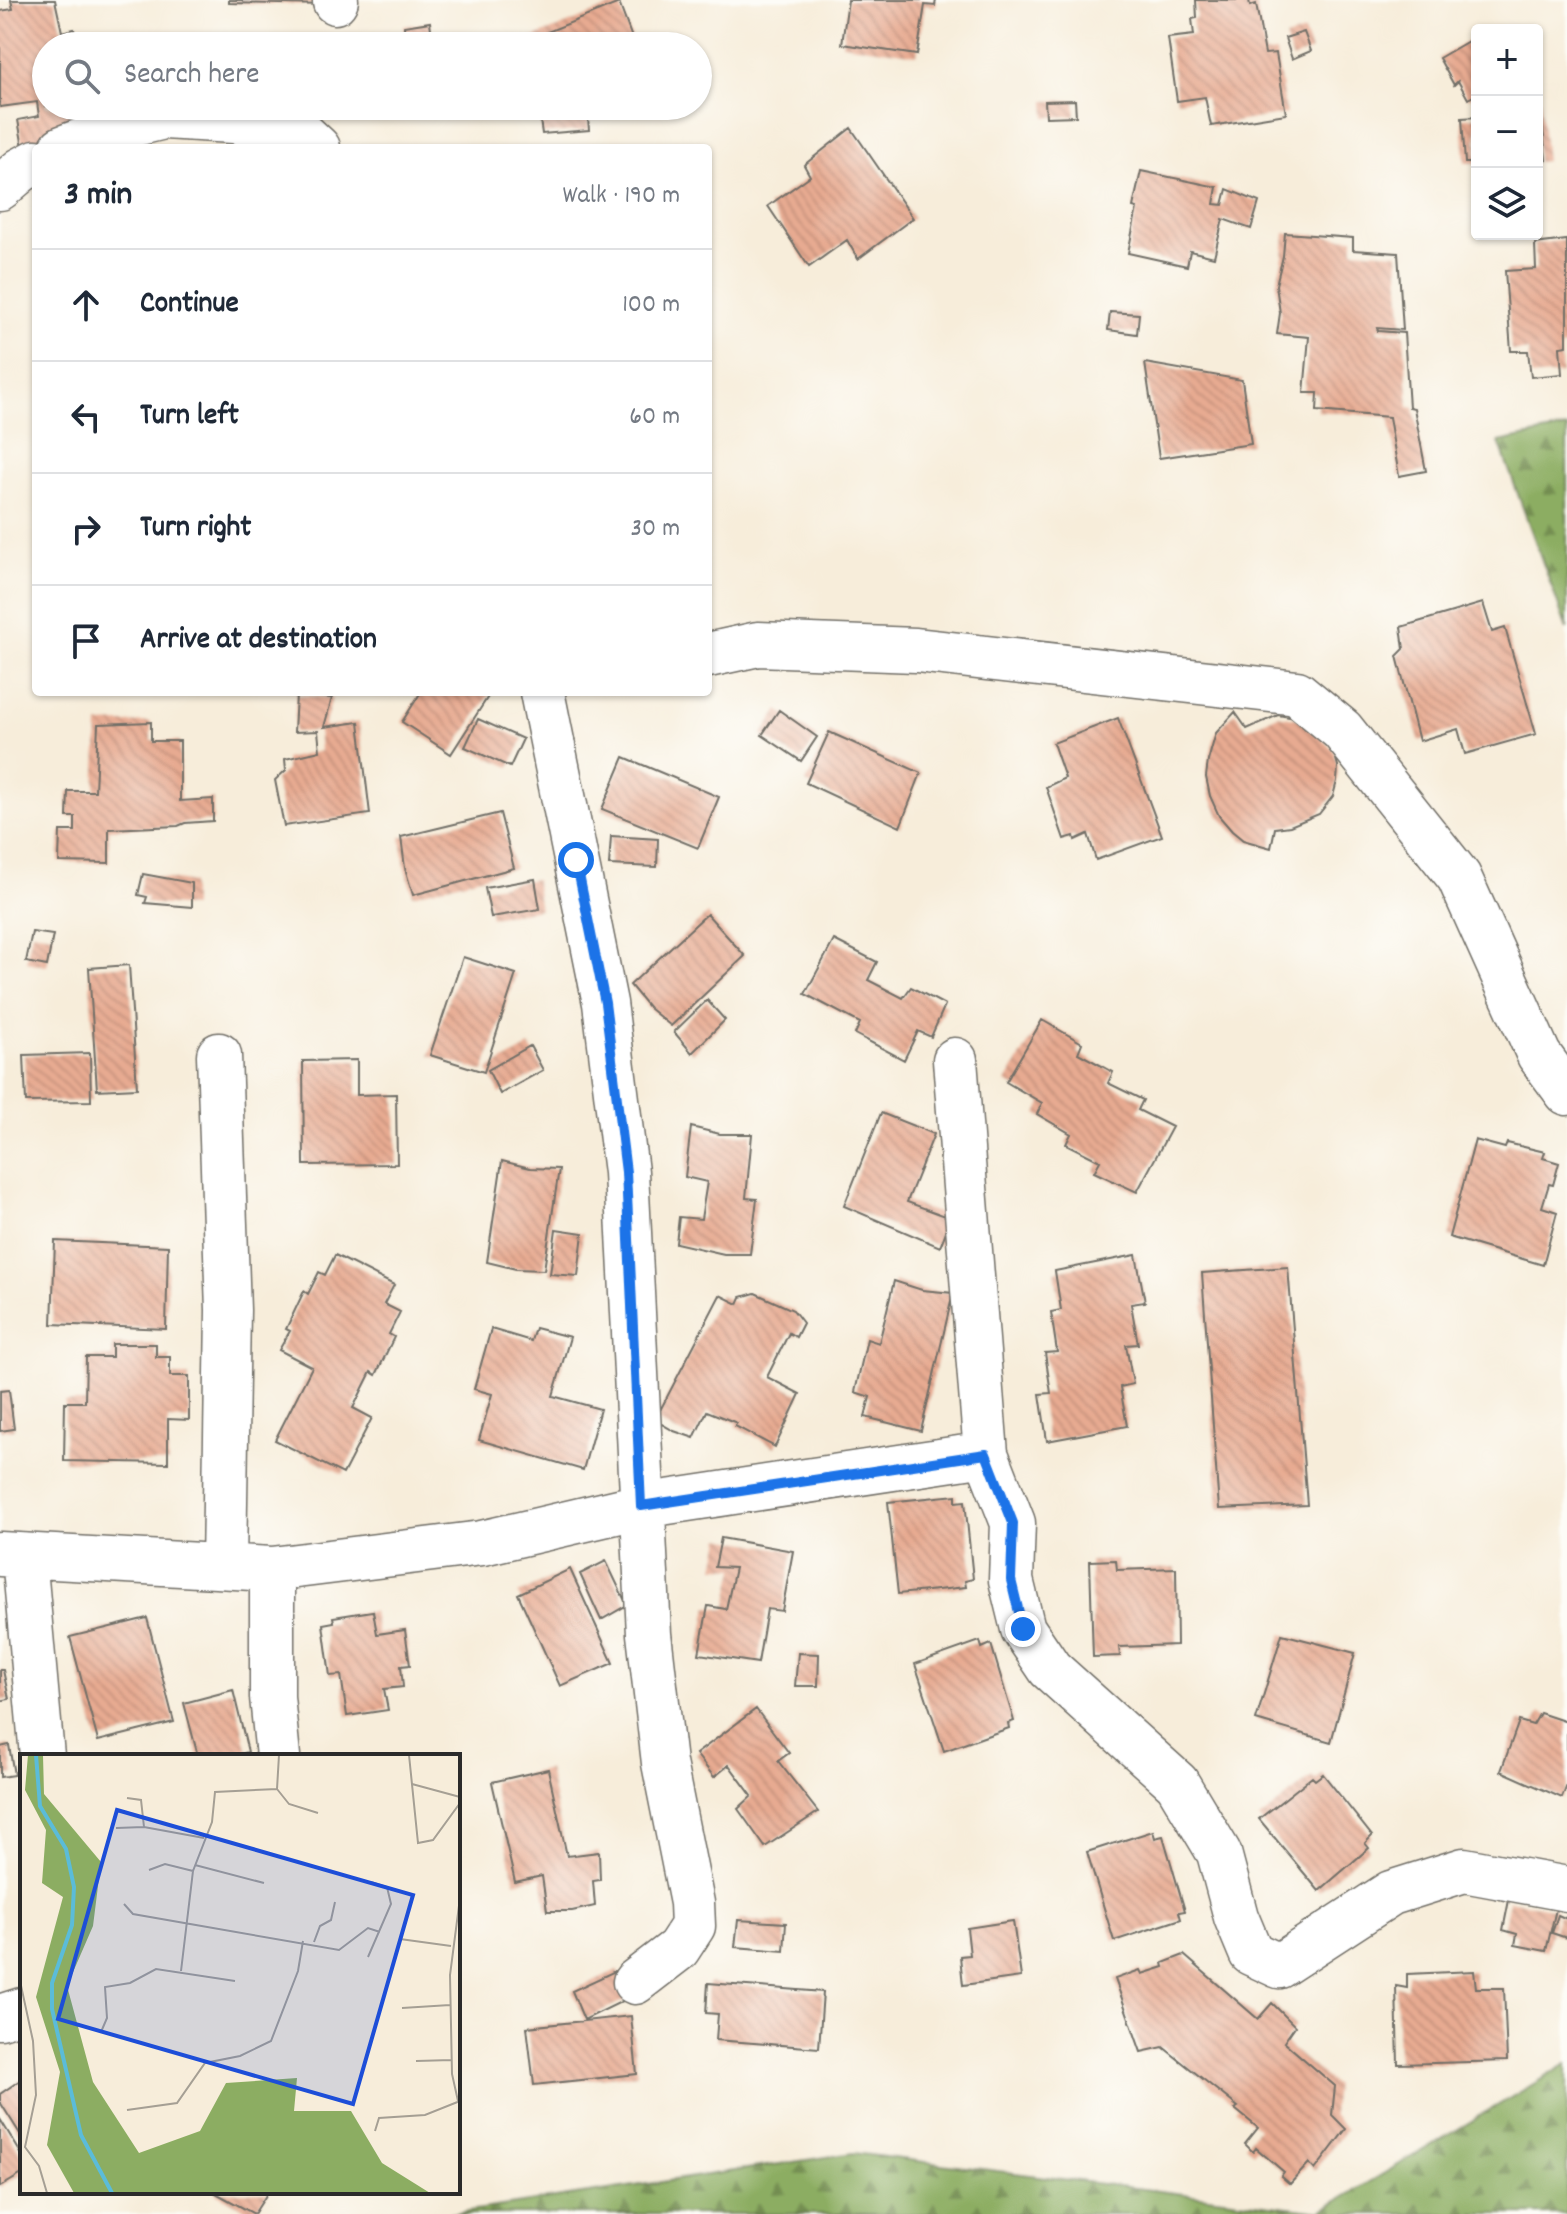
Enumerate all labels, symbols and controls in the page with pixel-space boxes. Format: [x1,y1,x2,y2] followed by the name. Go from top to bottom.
[1471,24,1543,240] map controls
[1471,24,1543,96] button: +
[32,32,712,120] search box
[60,54,104,98] icon: search
[124,55,260,98] text: Search here
[1471,96,1543,168] button: −
[1471,168,1543,240] button: layers
[64,172,132,221] text: 3 min
[563,178,680,215] text: Walk · 190 m
[64,283,108,327] icon: ahead
[140,284,239,327] text: Continue
[622,287,680,324] text: 100 m
[64,395,108,439] icon: left
[140,396,239,439] text: Turn left
[629,399,680,436] text: 60 m
[64,507,108,551] icon: right
[140,508,251,551] text: Turn right
[630,511,680,548] text: 30 m
[64,619,108,663] icon: arrive
[140,620,377,663] text: Arrive at destination
[558,842,594,878] route start
[1005,1611,1041,1647] route end
[20,1754,460,2194] inset map

